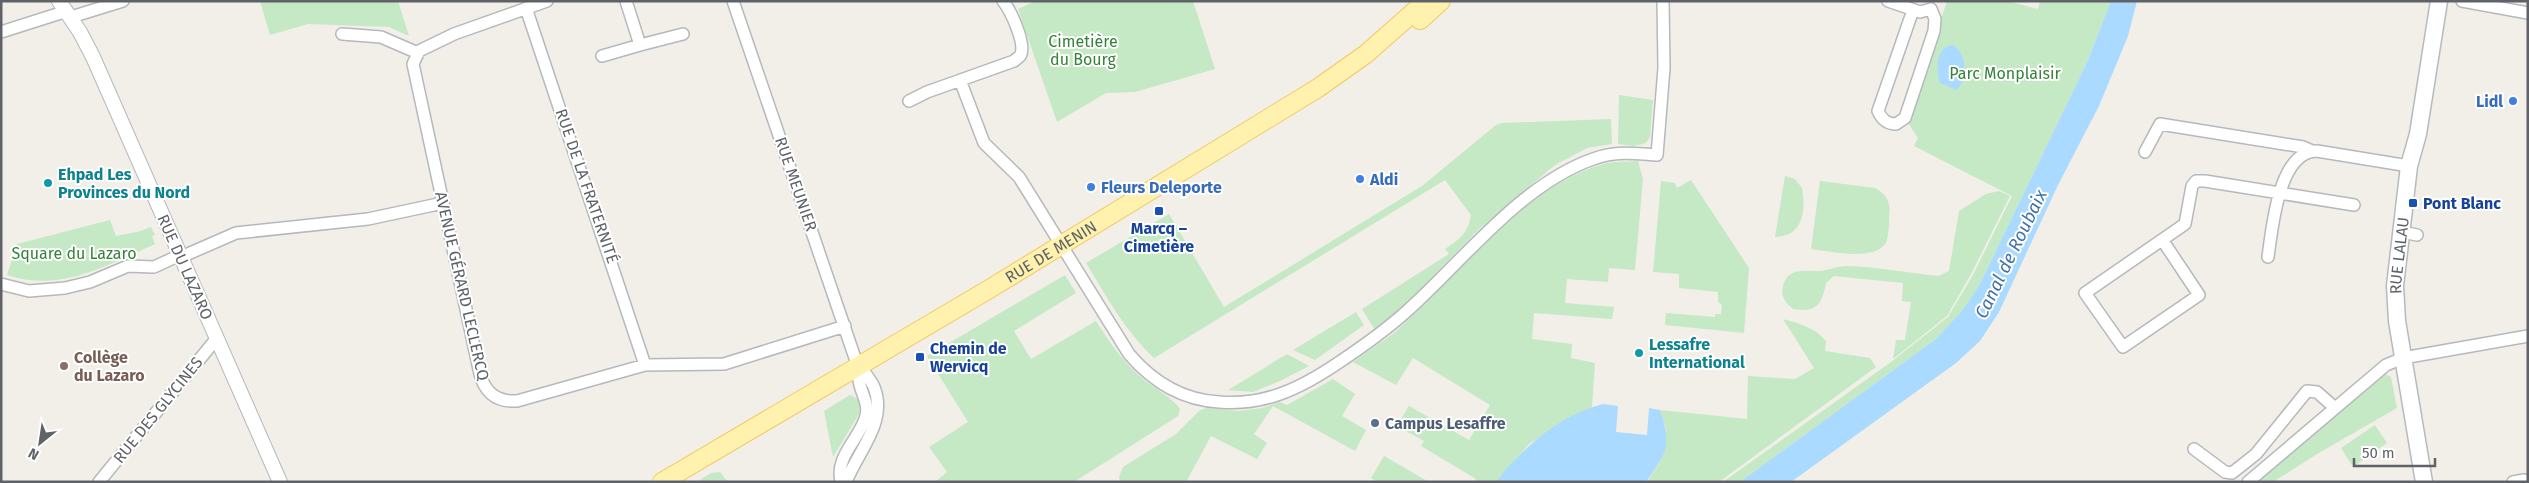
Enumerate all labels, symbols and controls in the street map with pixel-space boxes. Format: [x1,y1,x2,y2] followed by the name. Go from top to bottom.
[1048,32,1118,69] park label: Cimetière du Bourg
[1949,64,2061,83] park label: Parc Monplaisir
[2476,92,2503,111] place label: Lidl
[2507,95,2519,107] marker: Lidl
[552,106,623,266] street label: RUE DE LA FRATERNITÉ
[771,134,821,234] street label: RUE MEUNIER
[58,165,190,202] place label: Ehpad Les Provinces du Nord
[1369,170,1398,189] place label: Aldi
[1354,173,1366,185] marker: Aldi
[42,177,54,189] marker: Ehpad Les Provinces du Nord
[1101,178,1222,197] place label: Fleurs Deleporte
[1085,181,1097,193] marker: Fleurs Deleporte
[1970,186,2052,322] water label: Canal de Roubaix
[431,189,494,382] street label: AVENUE GÉRARD LECLERCQ
[2423,194,2501,213] place label: Pont Blanc
[2407,197,2419,209] marker: Pont Blanc
[1153,205,1165,217] marker: Marcq – Cimetière
[153,211,217,323] street label: RUE DU LAZARO
[1002,216,1100,287] street label: RUE DE MENIN
[2385,216,2412,295] street label: RUE LALAU
[1124,219,1194,256] place label: Marcq – Cimetière
[11,244,137,263] park label: Square du Lazaro
[1649,335,1745,372] place label: Lessafre International
[930,339,1007,376] place label: Chemin de Wervicq
[1633,347,1645,359] marker: Lessafre International
[74,348,145,385] place label: Collège du Lazaro
[914,351,926,363] marker: Chemin de Wervicq
[109,353,207,467] street label: RUE DES GLYCINES
[58,360,70,372] marker: Collège du Lazaro
[1385,414,1506,433] place label: Campus Lesaffre
[1369,417,1381,429] marker: Campus Lesaffre
[15,418,65,468] north arrow
[2354,436,2435,468] scale bar
[25,444,42,464] text: N
[2362,444,2395,462] text: 50 m

